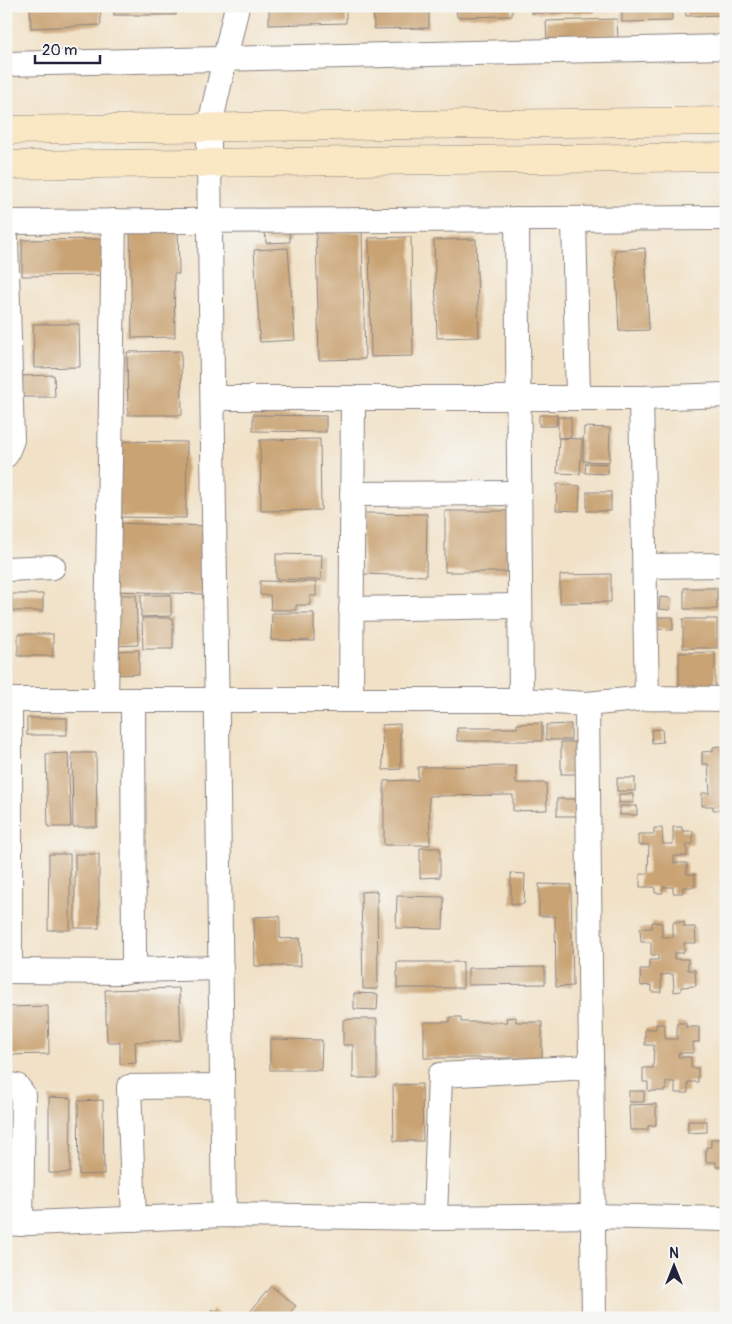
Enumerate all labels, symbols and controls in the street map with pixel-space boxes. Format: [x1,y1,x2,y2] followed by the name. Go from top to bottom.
[35,32,100,64] scale bar
[42,41,77,60] text: 20 m
[650,1242,700,1292] north arrow
[669,1245,679,1262] text: N

